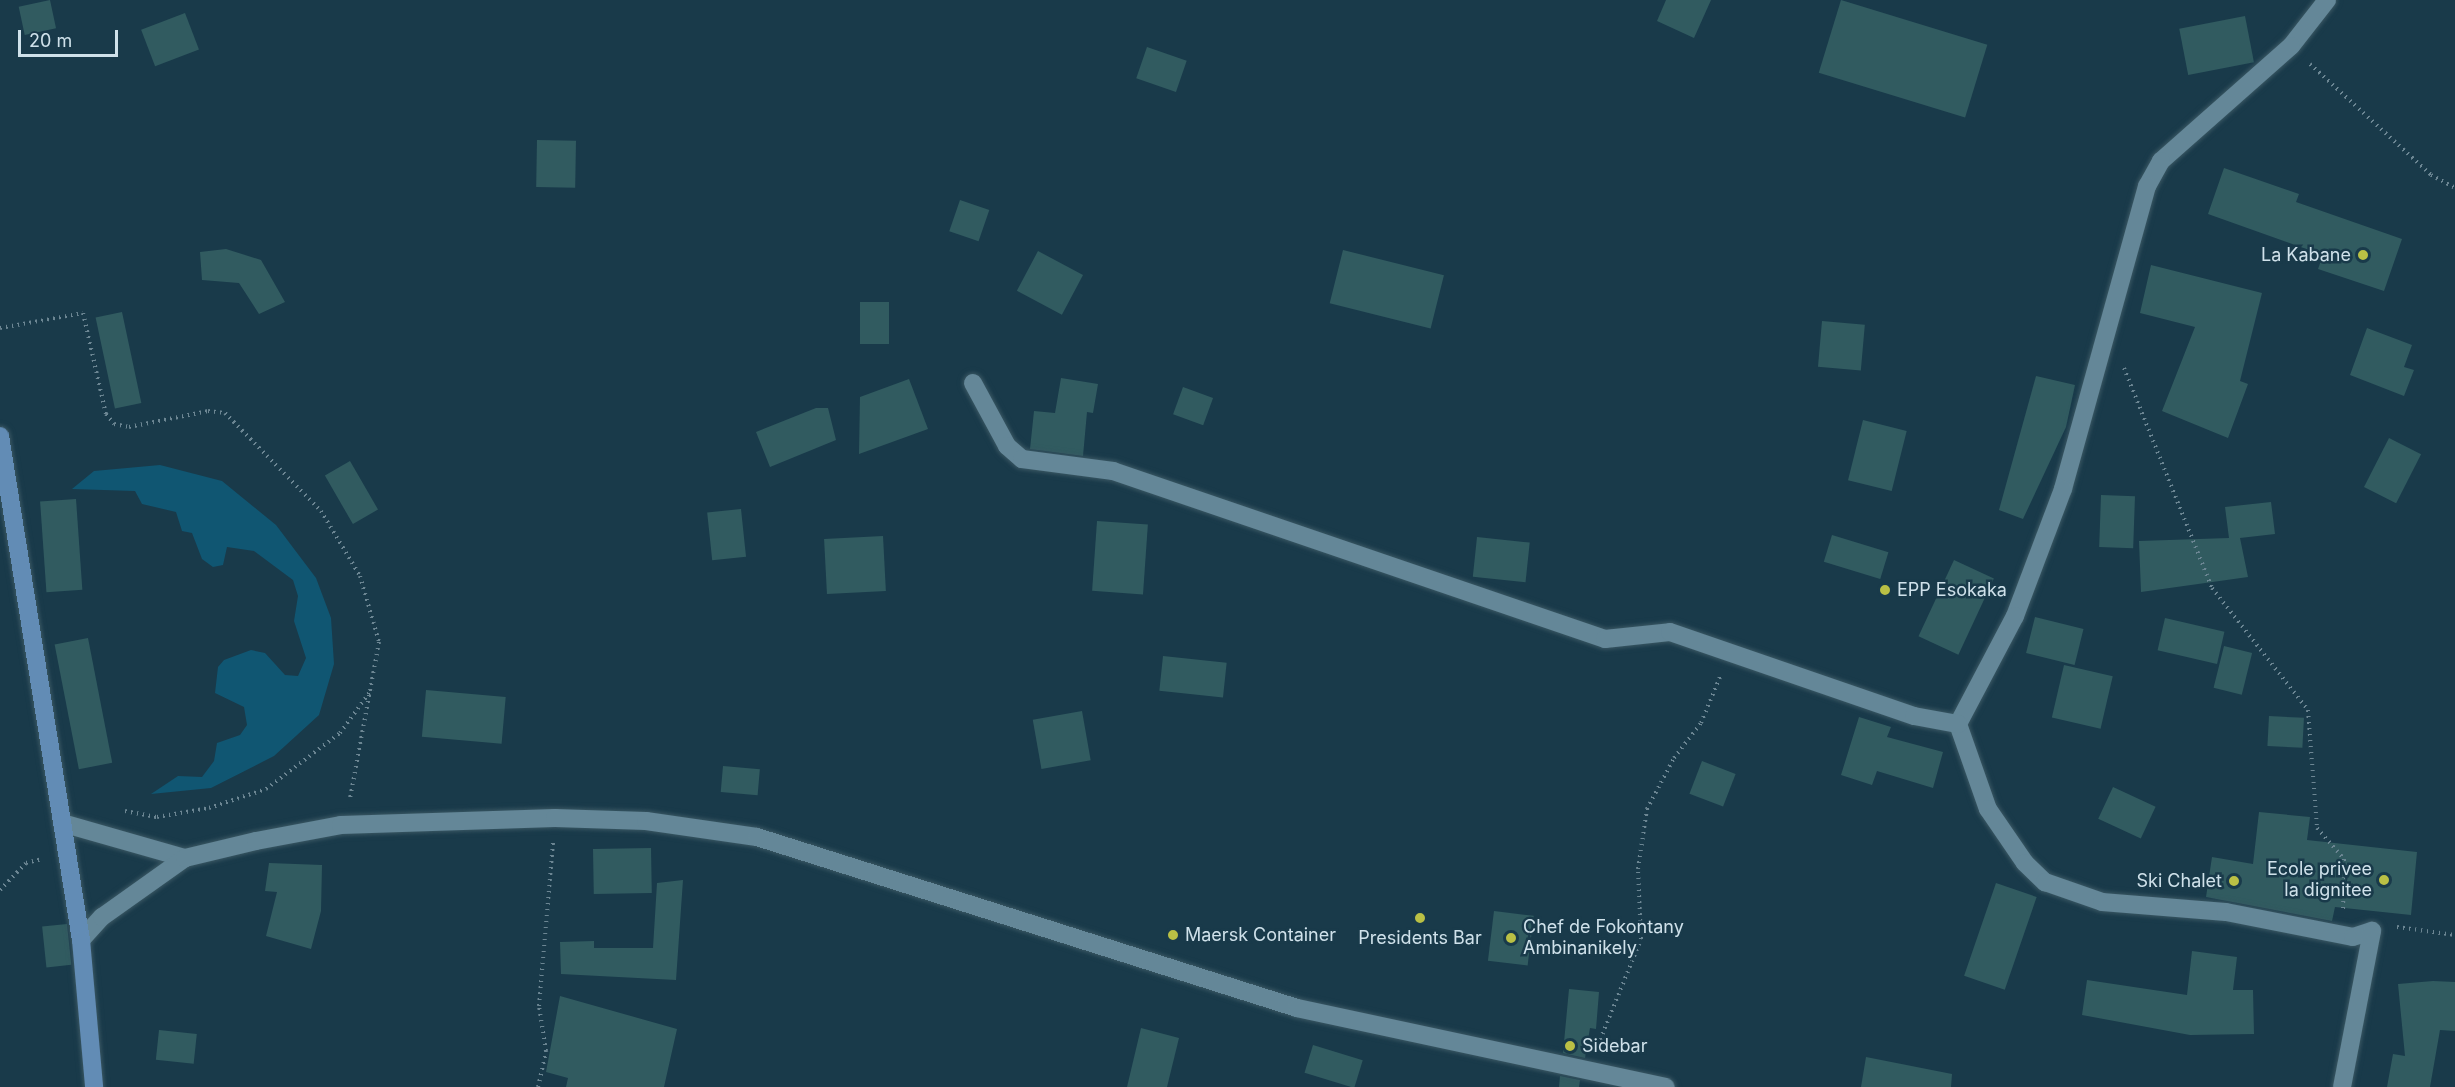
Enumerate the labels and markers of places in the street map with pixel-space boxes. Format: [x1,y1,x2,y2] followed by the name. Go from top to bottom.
[2261,244,2351,266] place label: La Kabane
[2356,248,2370,262] marker: La Kabane
[1897,579,2007,601] place label: EPP Esokaka
[1878,583,1892,597] marker: EPP Esokaka
[2267,859,2372,902] place label: Ecole privee la dignitee
[2137,870,2222,892] place label: Ski Chalet
[2377,873,2391,887] marker: Ecole privee la dignitee
[2227,874,2241,888] marker: Ski Chalet
[1413,911,1427,925] marker: Presidents Bar
[1523,917,1684,960] place label: Chef de Fokontany Ambinanikely
[1185,924,1336,946] place label: Maersk Container
[1358,927,1482,949] place label: Presidents Bar
[1166,928,1180,942] marker: Maersk Container
[1504,931,1518,945] marker: Chef de Fokontany Ambinanikely
[1582,1035,1648,1057] place label: Sidebar
[1563,1039,1577,1053] marker: Sidebar

